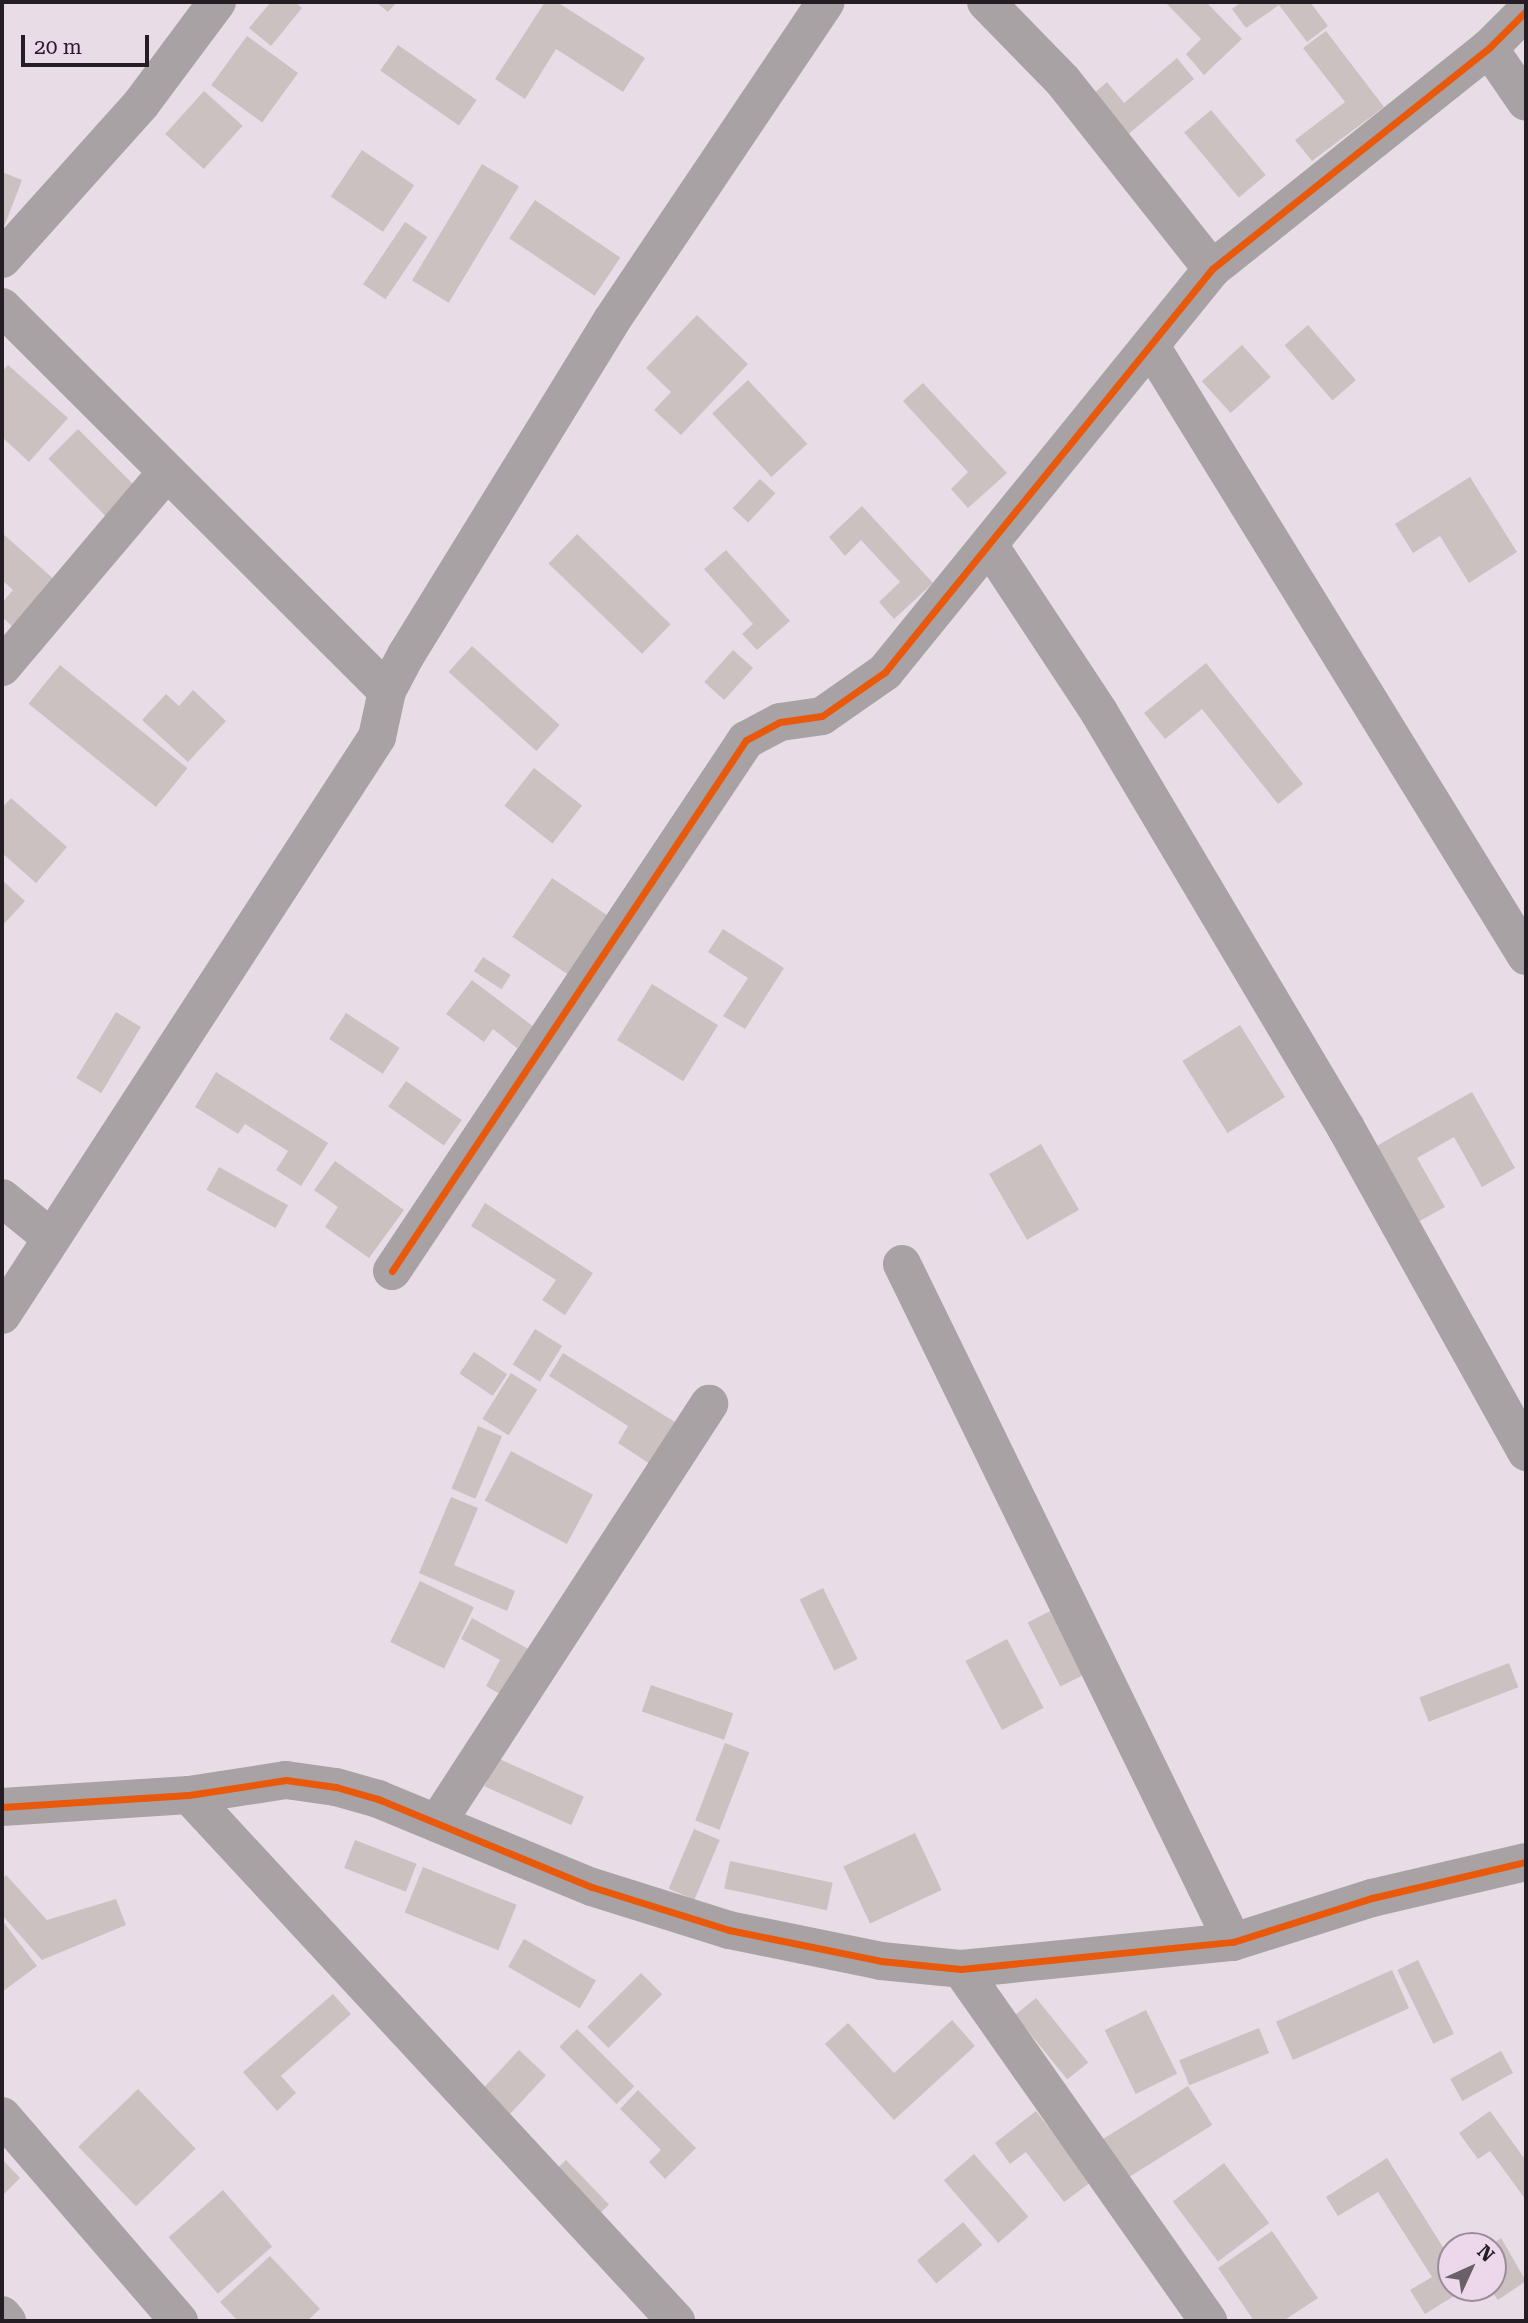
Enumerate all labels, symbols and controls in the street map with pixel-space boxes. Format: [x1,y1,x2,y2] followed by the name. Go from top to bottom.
[24,21,152,65] scale bar
[34,35,82,59] text: 20 m
[1437,2232,1507,2302] north arrow
[1472,2240,1499,2267] text: N

